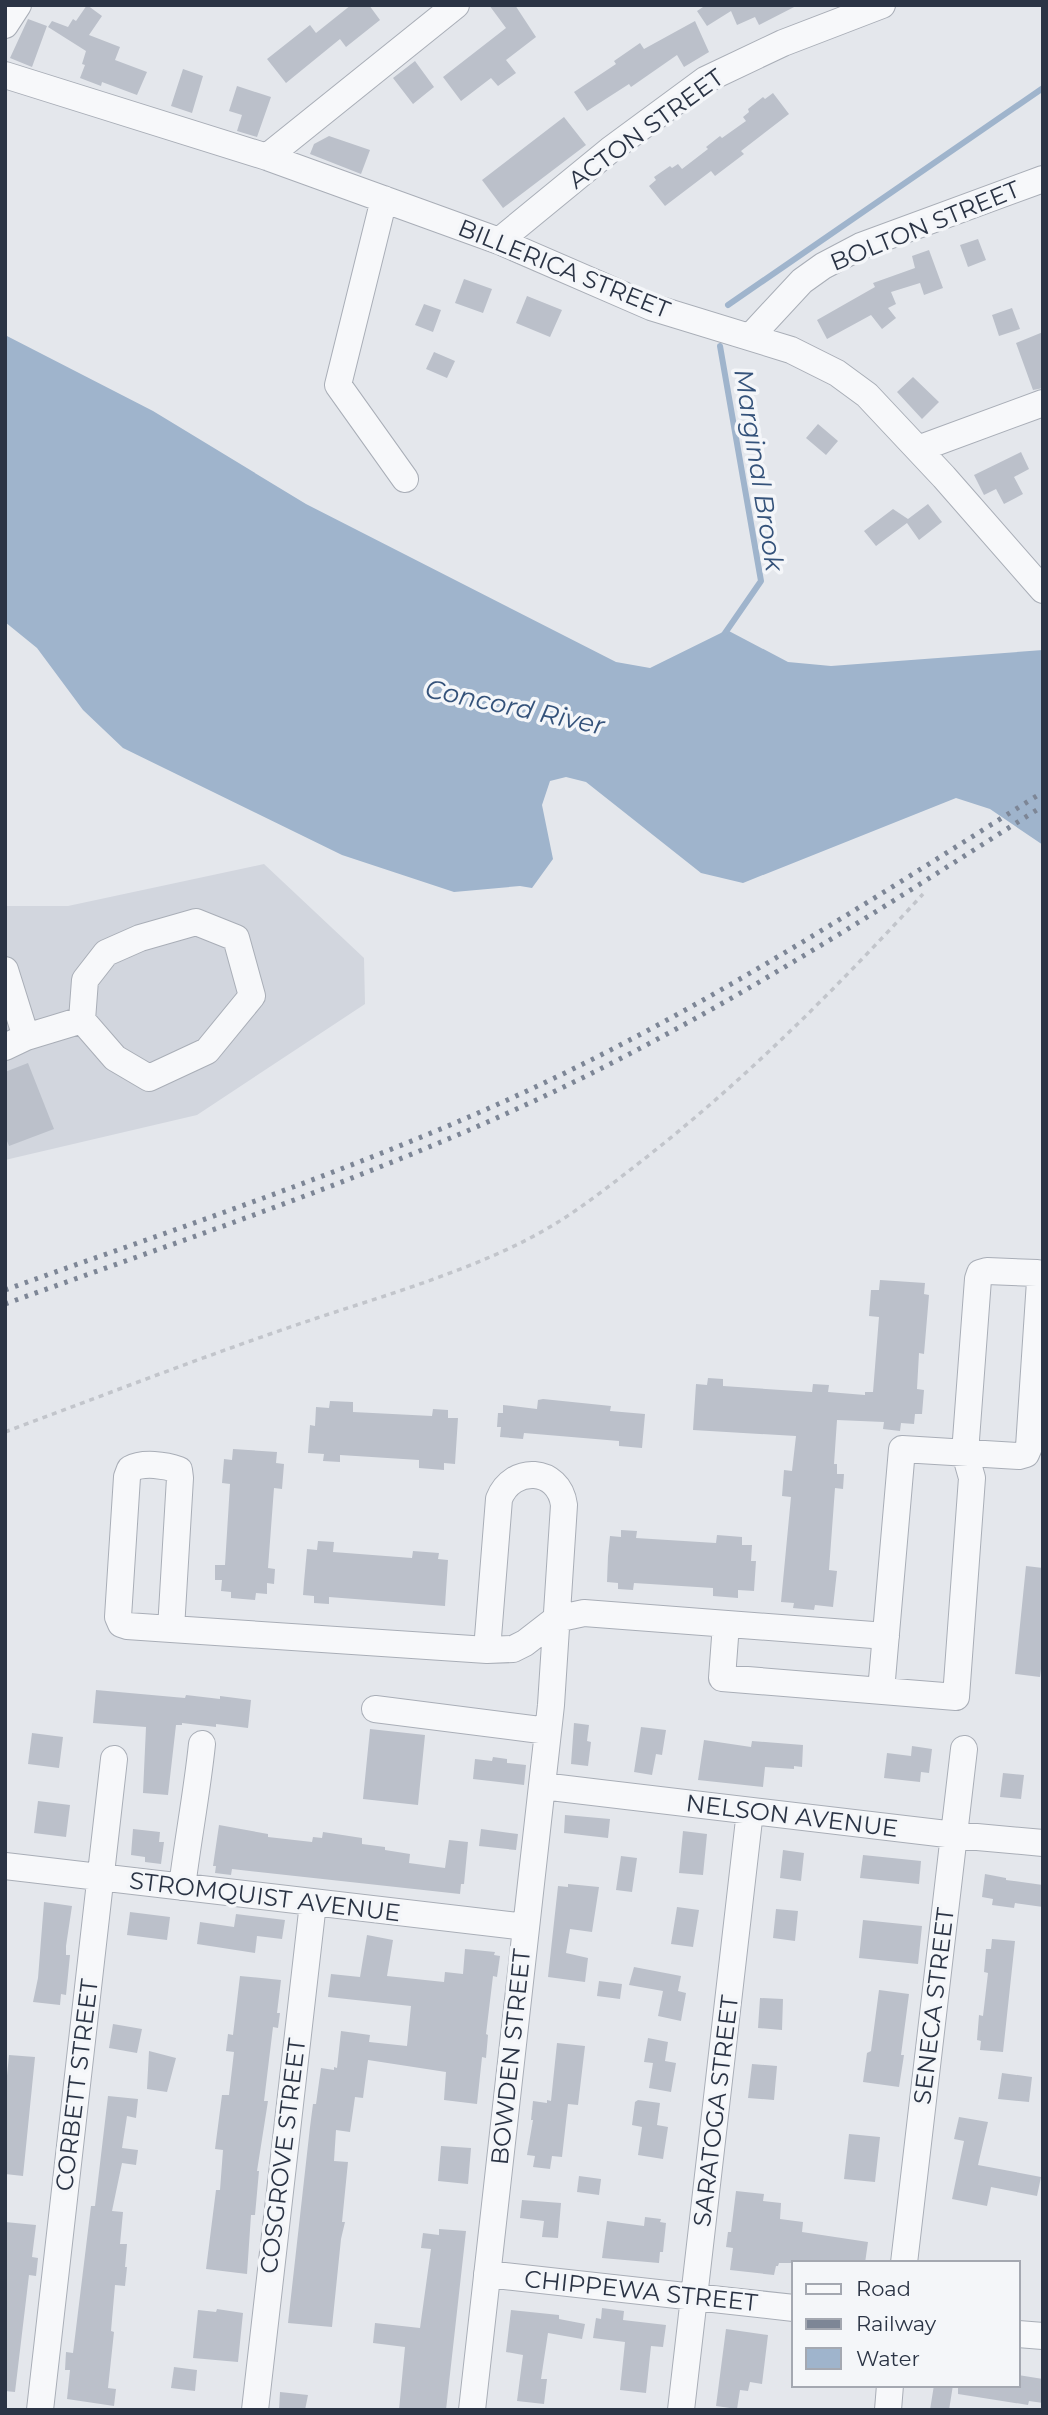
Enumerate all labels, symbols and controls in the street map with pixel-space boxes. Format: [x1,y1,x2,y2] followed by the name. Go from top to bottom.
[562,62,729,195] street label: ACTON STREET
[826,174,1024,277] street label: BOLTON STREET
[454,213,675,324] street label: BILLERICA STREET
[727,367,791,575] water label: Marginal Brook
[422,672,608,742] water label: Concord River
[684,1788,900,1843] street label: NELSON AVENUE
[128,1865,402,1928] street label: STROMQUIST AVENUE
[907,1906,960,2106] street label: SENECA STREET
[485,1947,536,2166] street label: BOWDEN STREET
[49,1977,104,2193] street label: CORBETT STREET
[687,1993,744,2228] street label: SARATOGA STREET
[254,2036,311,2275] street label: COSGROVE STREET
[792,2261,1020,2387] legend
[523,2264,759,2317] street label: CHIPPEWA STREET
[856,2276,911,2301] text: Road
[856,2311,937,2336] text: Railway
[856,2346,920,2371] text: Water

